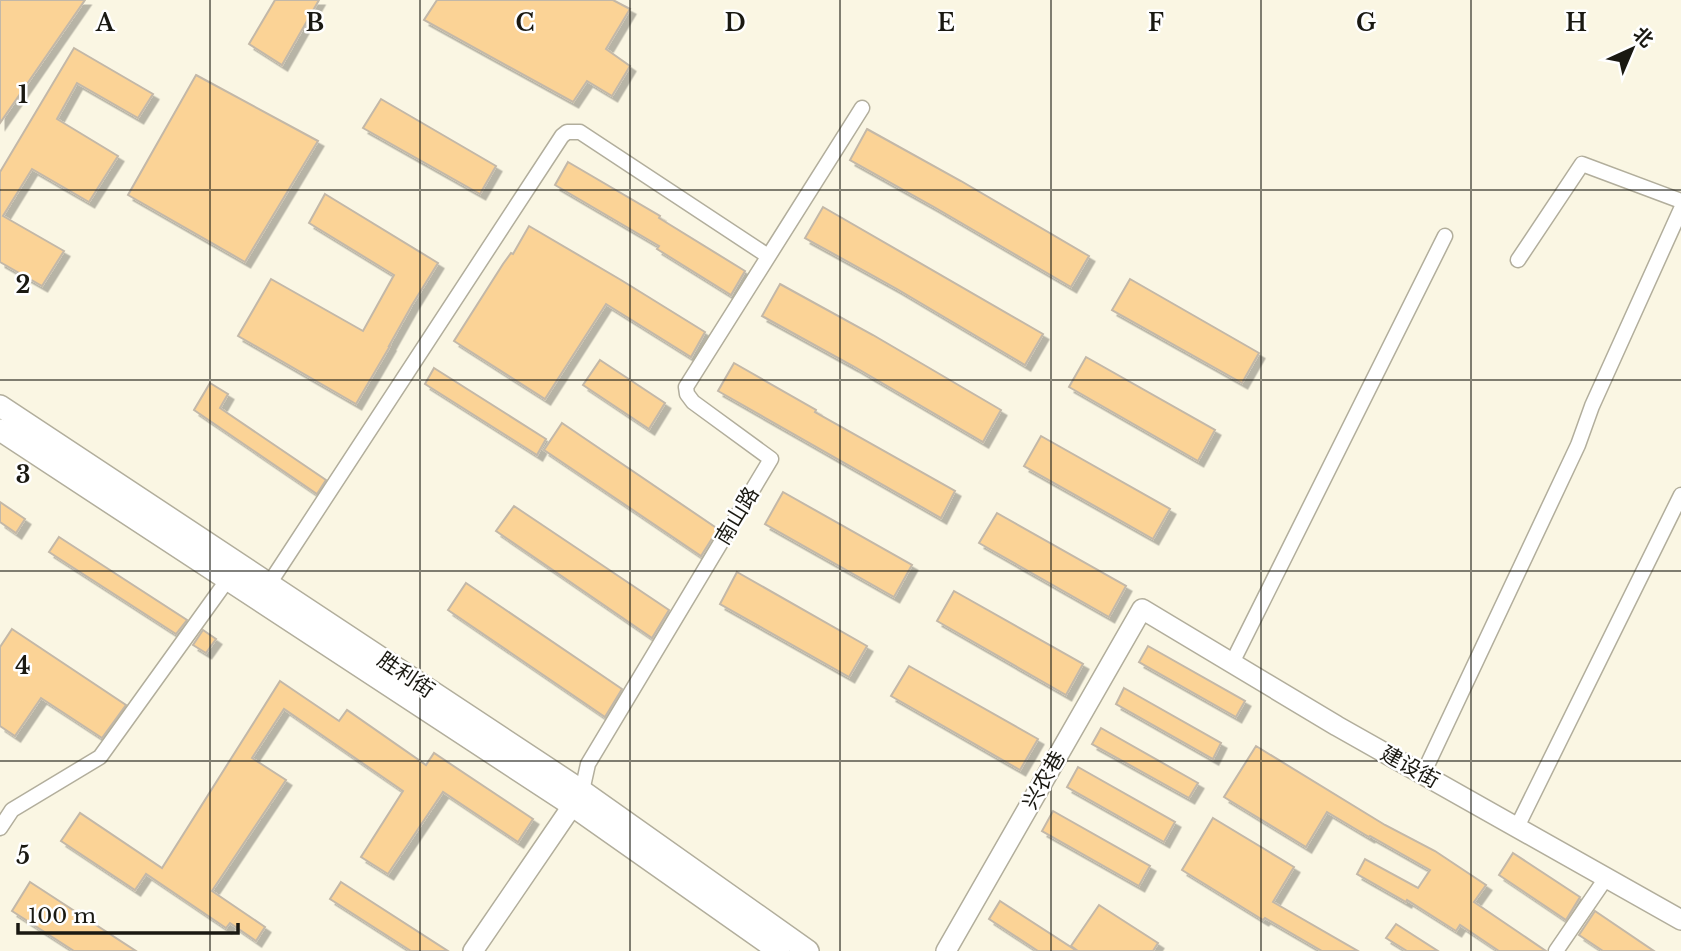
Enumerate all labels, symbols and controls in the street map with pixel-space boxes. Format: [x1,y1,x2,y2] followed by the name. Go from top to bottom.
[95,9,116,37] text: A
[306,9,324,37] text: B
[516,9,534,37] text: C
[724,9,746,37] text: D
[937,9,955,37] text: E
[1148,9,1164,37] text: F
[1356,9,1376,37] text: G
[1565,9,1587,37] text: H
[1597,14,1667,84] north arrow
[1629,22,1658,52] text: 北
[18,81,28,109] text: 1
[16,271,30,299] text: 2
[16,461,30,489] text: 3
[710,482,764,550] street label: 南山路
[373,647,439,703] street label: 胜利街
[15,652,31,680] text: 4
[1376,740,1444,794] street label: 建设街
[1017,746,1071,814] street label: 兴农巷
[16,842,30,870] text: 5
[18,892,238,936] scale bar
[28,903,96,929] text: 100 m

